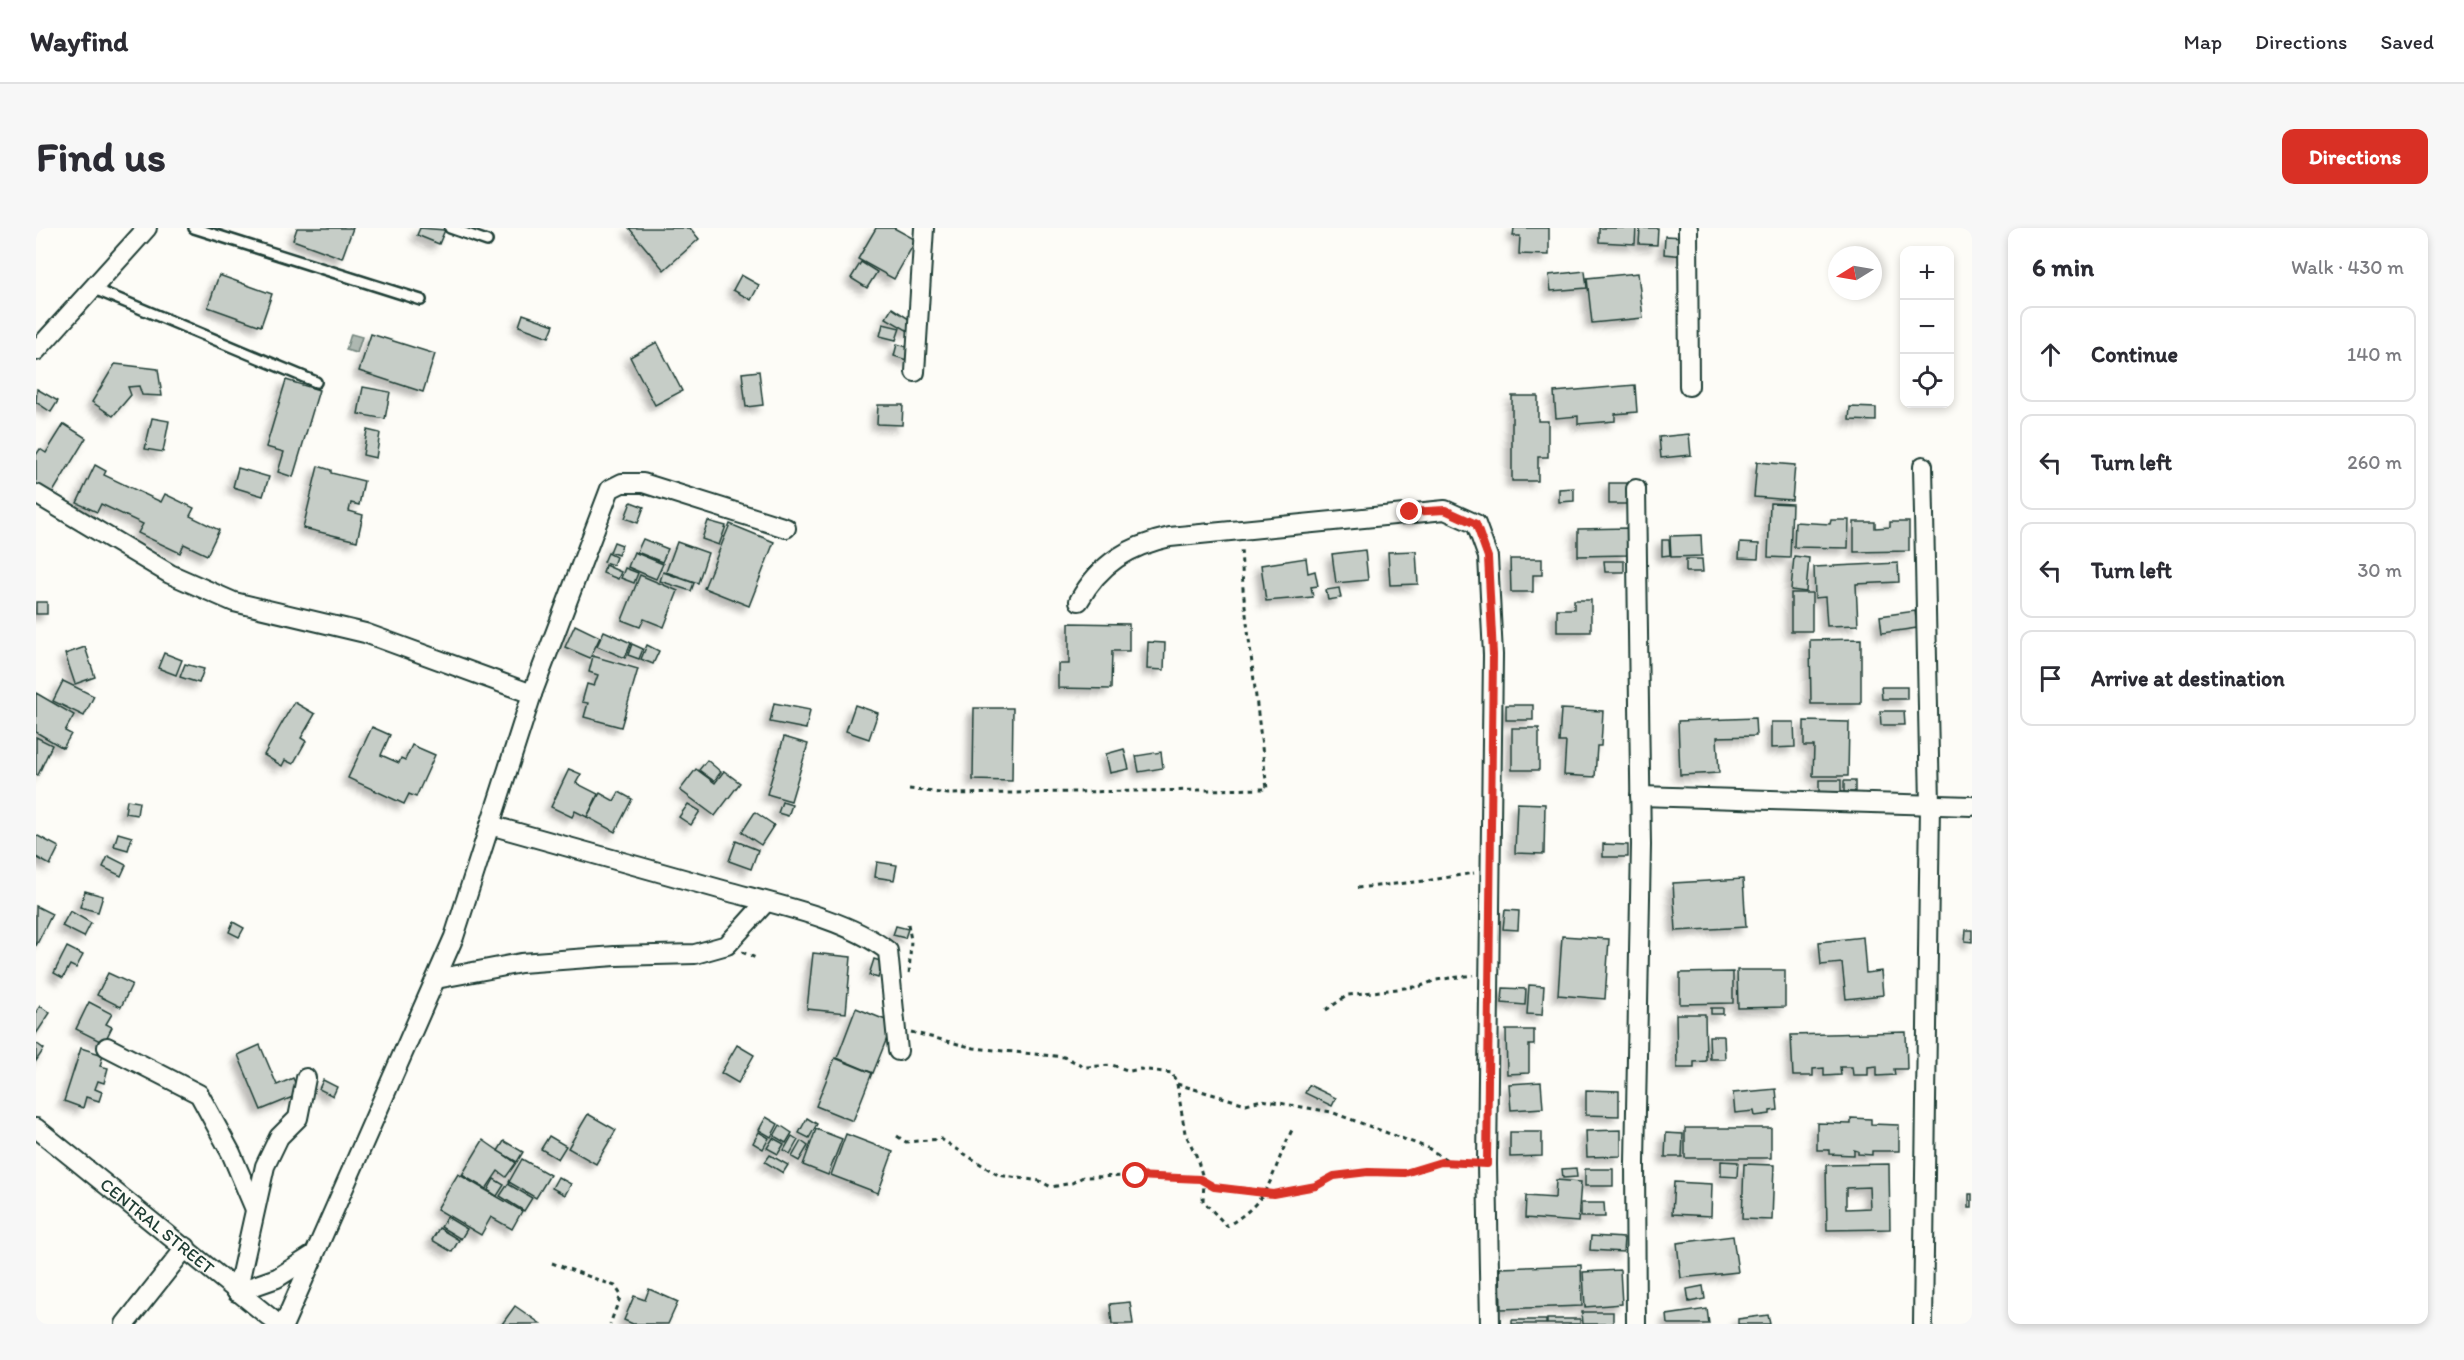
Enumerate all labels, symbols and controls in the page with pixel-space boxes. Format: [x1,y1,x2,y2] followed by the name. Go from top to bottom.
[30,24,128,58] text: Wayfind
[2184,29,2222,54] text: Map
[2255,29,2347,54] text: Directions
[2380,29,2434,54] text: Saved
[2282,129,2428,184] button: Directions
[36,131,166,182] text: Find us
[1828,246,1882,300] north arrow
[1900,246,1954,408] map controls
[1900,246,1954,300] button: +
[2032,251,2094,283] text: 6 min
[2291,255,2404,279] text: Walk · 430 m
[1900,300,1954,354] button: −
[2034,338,2067,371] icon: ahead
[2091,341,2178,368] text: Continue
[2347,342,2402,366] text: 140 m
[1900,354,1954,408] button: locate
[2034,446,2067,479] icon: left
[2091,449,2172,476] text: Turn left
[2347,450,2402,474] text: 260 m
[1396,498,1422,524] route end
[2034,554,2067,587] icon: left
[2091,557,2172,584] text: Turn left
[2357,558,2402,582] text: 30 m
[2034,662,2067,695] icon: arrive
[2091,665,2285,692] text: Arrive at destination
[1122,1162,1148,1188] route start
[96,1173,219,1279] street label: CENTRAL STREET

